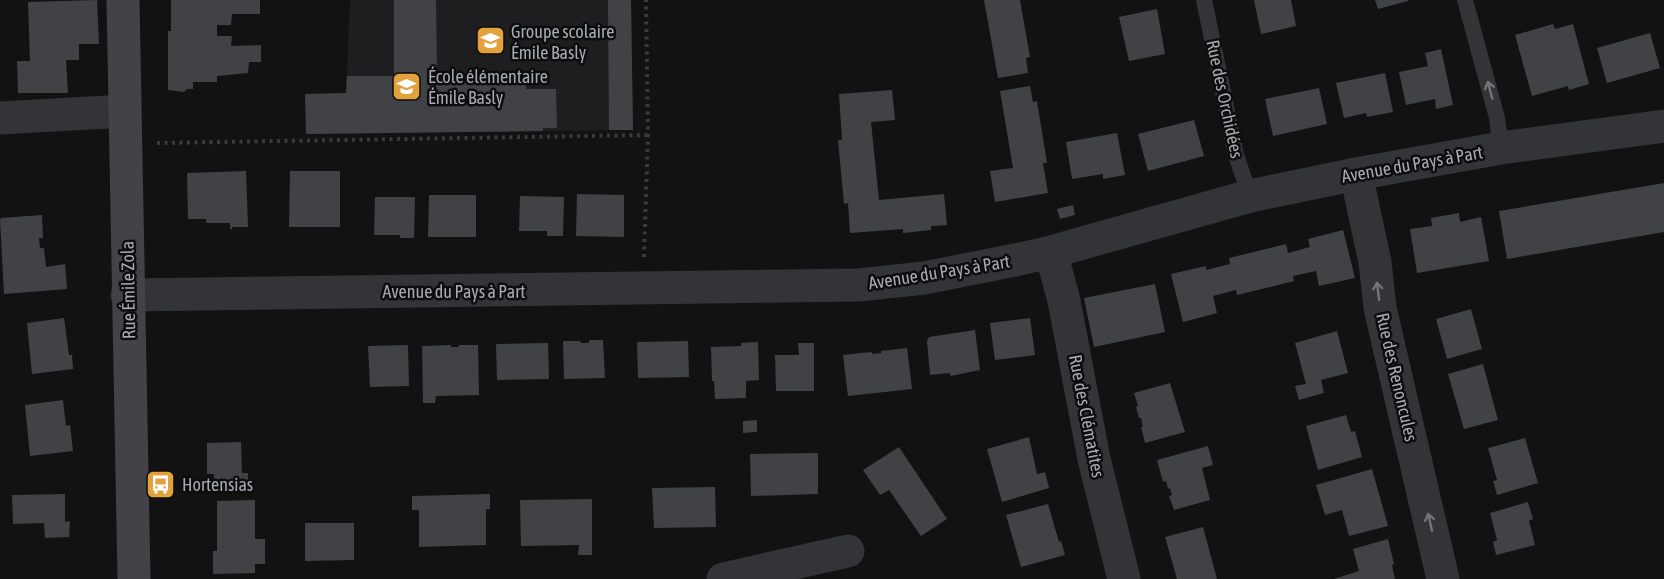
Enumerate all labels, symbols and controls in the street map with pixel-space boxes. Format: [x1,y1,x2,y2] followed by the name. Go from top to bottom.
[511,21,614,63] place label: Groupe scolaire Émile Basly
[474,25,506,57] school or university icon: Groupe scolaire Émile Basly
[1202,38,1248,160] street label: Rue des Orchidées
[428,66,548,108] place label: École élémentaire Émile Basly
[391,70,423,102] school or university icon: École élémentaire Émile Basly
[1484,81,1495,100] one-way arrow
[1340,141,1484,187] street label: Avenue du Pays à Part
[117,241,139,339] street label: Rue Émile Zola
[867,250,1011,294] street label: Avenue du Pays à Part
[382,281,526,302] street label: Avenue du Pays à Part
[1373,281,1384,301] one-way arrow
[1372,311,1422,443] street label: Rue des Renoncules
[1065,353,1109,479] street label: Rue des Clématites
[145,468,177,500] bus stop icon: Hortensias
[182,474,253,495] place label: Hortensias
[1424,513,1435,532] one-way arrow

